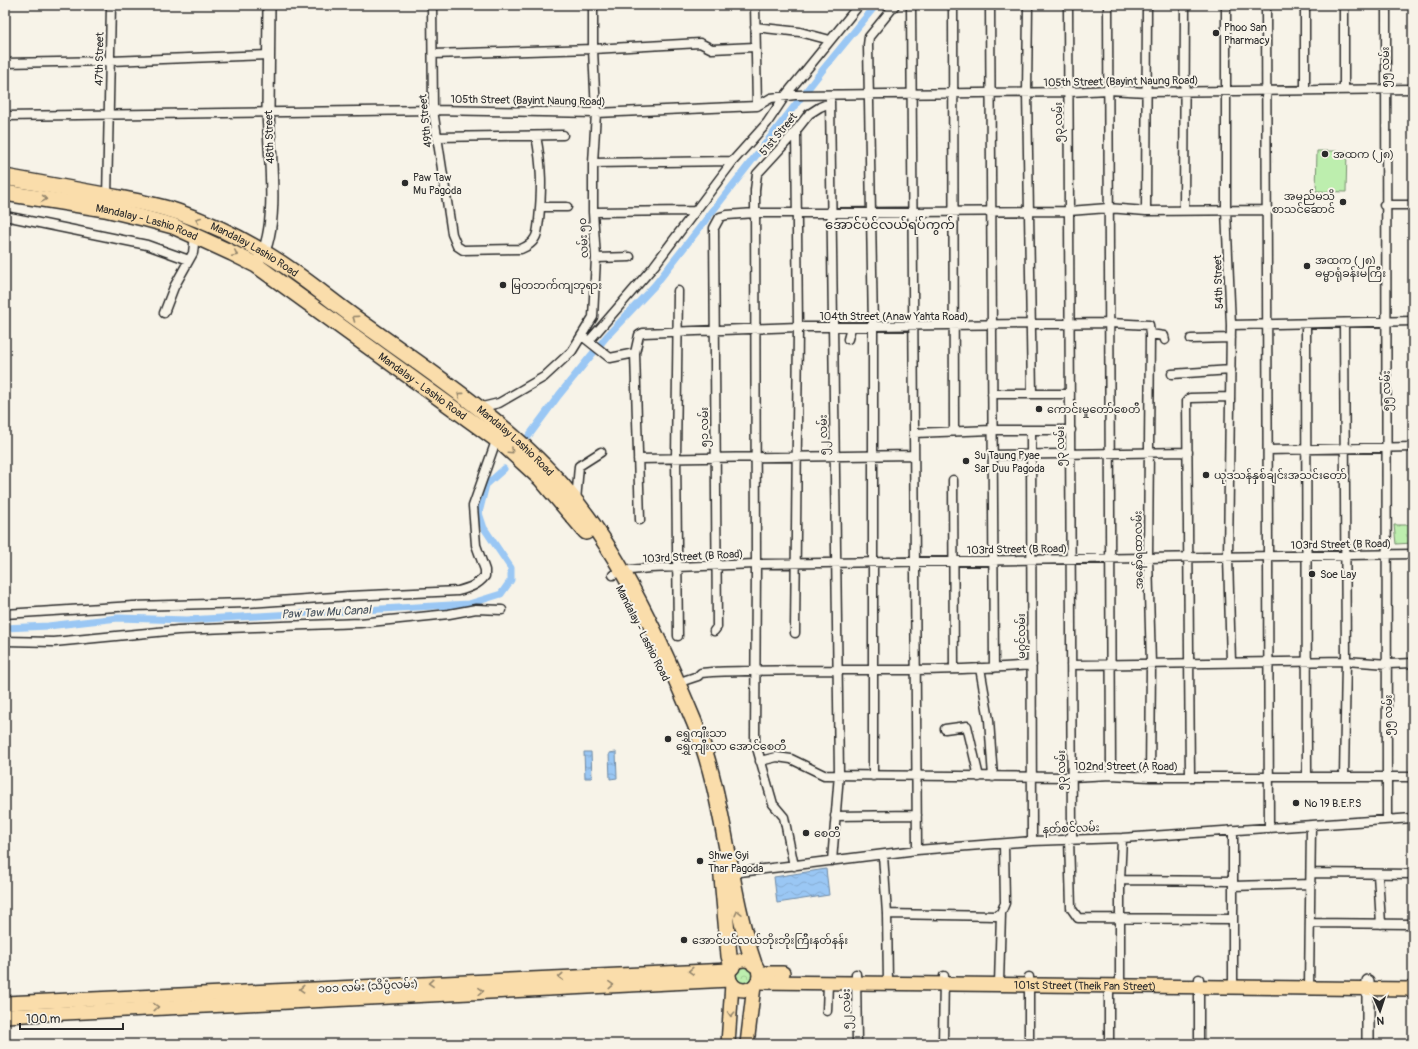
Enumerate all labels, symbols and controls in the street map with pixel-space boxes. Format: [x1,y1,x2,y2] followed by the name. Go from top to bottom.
[1224,21,1270,47] place label: Phoo San Pharmacy
[1211,28,1221,38] marker: Phoo San Pharmacy
[93,31,106,86] street label: 47th Street
[1378,46,1394,87] street label: ၅၅ လမ်း
[1043,74,1199,89] street label: 105th Street (Bayint Naung Road)
[416,93,435,148] street label: 49th Street
[450,93,606,108] street label: 105th Street (Bayint Naung Road)
[1051,102,1067,142] street label: ၅၃ လမ်း
[262,109,277,164] street label: 48th Street
[757,110,800,158] street label: 51st Street
[1333,148,1394,163] place label: အထက (၂၈)
[1320,149,1330,159] marker: အထက (၂၈)
[413,171,462,197] place label: Paw Taw Mu Pagoda
[400,178,410,188] marker: Paw Taw Mu Pagoda
[1272,189,1335,216] place label: အမည်မသိ စာသင်ဆောင်
[40,194,47,203] one-way arrow
[1338,197,1348,207] marker: အမည်မသိ စာသင်ဆောင်
[95,202,200,243] street label: Mandalay - Lashio Road
[194,216,201,224] one-way arrow
[825,216,955,235] district label: အောင်ပင်လယ်ရပ်ကွက်
[575,217,593,259] street label: လမ်း ၅၀
[209,220,301,280] street label: Mandalay Lashio Road
[230,249,238,257] one-way arrow
[1211,254,1226,309] street label: 54th Street
[1315,254,1386,282] place label: အထက (၂၈) ဓမ္မာရုံခန်းမကြီး
[1302,261,1312,271] marker: အထက (၂၈) ဓမ္မာရုံခန်းမကြီး
[511,278,602,294] place label: မြတဘက်ကျဘုရား
[498,280,508,290] marker: မြတဘက်ကျဘုရား
[820,310,969,323] street label: 104th Street (Anaw Yahta Road)
[352,316,359,323] one-way arrow
[376,350,469,423] street label: Mandalay - Lashio Road
[1379,370,1395,412] street label: ၅၅ လမ်း
[457,393,464,400] one-way arrow
[1047,402,1140,418] place label: ကောင်းမှုတော်စေတီ
[474,403,556,479] street label: Mandalay Lashio Road
[1034,404,1044,414] marker: ကောင်းမှုတော်စေတီ
[697,407,713,447] street label: ၅၁ လမ်း
[816,414,832,456] street label: ၅၂ လမ်း
[1053,426,1069,466] street label: ၅၃ လမ်း
[506,447,514,454] one-way arrow
[974,449,1045,475] place label: Su Taung Pyae Sar Duu Pagoda
[961,456,971,466] marker: Su Taung Pyae Sar Duu Pagoda
[1214,468,1347,484] place label: ယုဒသန်နှစ်ချင်းအသင်းတော်
[1201,470,1211,480] marker: ယုဒသန်နှစ်ချင်းအသင်းတော်
[1130,510,1148,589] street label: အနော်ရထာလမ်း
[1291,537,1391,552] street label: 103rd Street (B Road)
[967,542,1067,557] street label: 103rd Street (B Road)
[643,547,744,566] street label: 103rd Street (B Road)
[1320,568,1356,581] place label: Soe Lay
[1307,569,1317,579] marker: Soe Lay
[613,583,672,683] street label: Mandalay - Lashio Road
[281,603,372,622] water label: Paw Taw Mu Canal
[1014,613,1030,659] street label: မဂ္ဂင်လမ်း
[1381,694,1397,735] street label: ၅၅ လမ်း
[676,726,786,755] place label: ရွှေကျီးသာ ရွှေကျီးလာ အောင်စေတီ
[663,734,673,744] marker: ရွှေကျီးသာ ရွှေကျီးလာ အောင်စေတီ
[1054,750,1070,790] street label: ၅၃ လမ်း
[1074,760,1178,773] street label: 102nd Street (A Road)
[1304,797,1361,810] place label: No 19 B.E.P.S
[1291,798,1301,808] marker: No 19 B.E.P.S
[1042,820,1100,838] street label: နတ်စင်လမ်း
[814,826,841,840] place label: စေတီ
[801,828,811,838] marker: စေတီ
[708,849,763,875] place label: Shwe Gyi Thar Pagoda
[695,856,705,866] marker: Shwe Gyi Thar Pagoda
[735,910,743,916] one-way arrow
[692,933,848,949] place label: အောင်ပင်လယ်ဘိုးဘိုးကြီးနတ်နန်း
[679,935,689,945] marker: အောင်ပင်လယ်ဘိုးဘိုးကြီးနတ်နန်း
[688,967,694,976] one-way arrow
[558,973,564,982] one-way arrow
[318,976,418,998] street label: ၁၀၁ လမ်း (သိပ္ပံလမ်း)
[428,979,434,988] one-way arrow
[1014,979,1156,993] street label: 101st Street (Theik Pan Street)
[608,981,614,989] one-way arrow
[299,985,305,993] one-way arrow
[478,987,484,995] one-way arrow
[839,988,855,1030] street label: ၅၂ လမ်း
[1360,991,1400,1031] north arrow
[153,1003,159,1012] one-way arrow
[20,1005,123,1031] scale bar
[726,1011,735,1017] one-way arrow
[26,1012,61,1027] text: 100 m
[1376,1014,1385,1027] text: N

